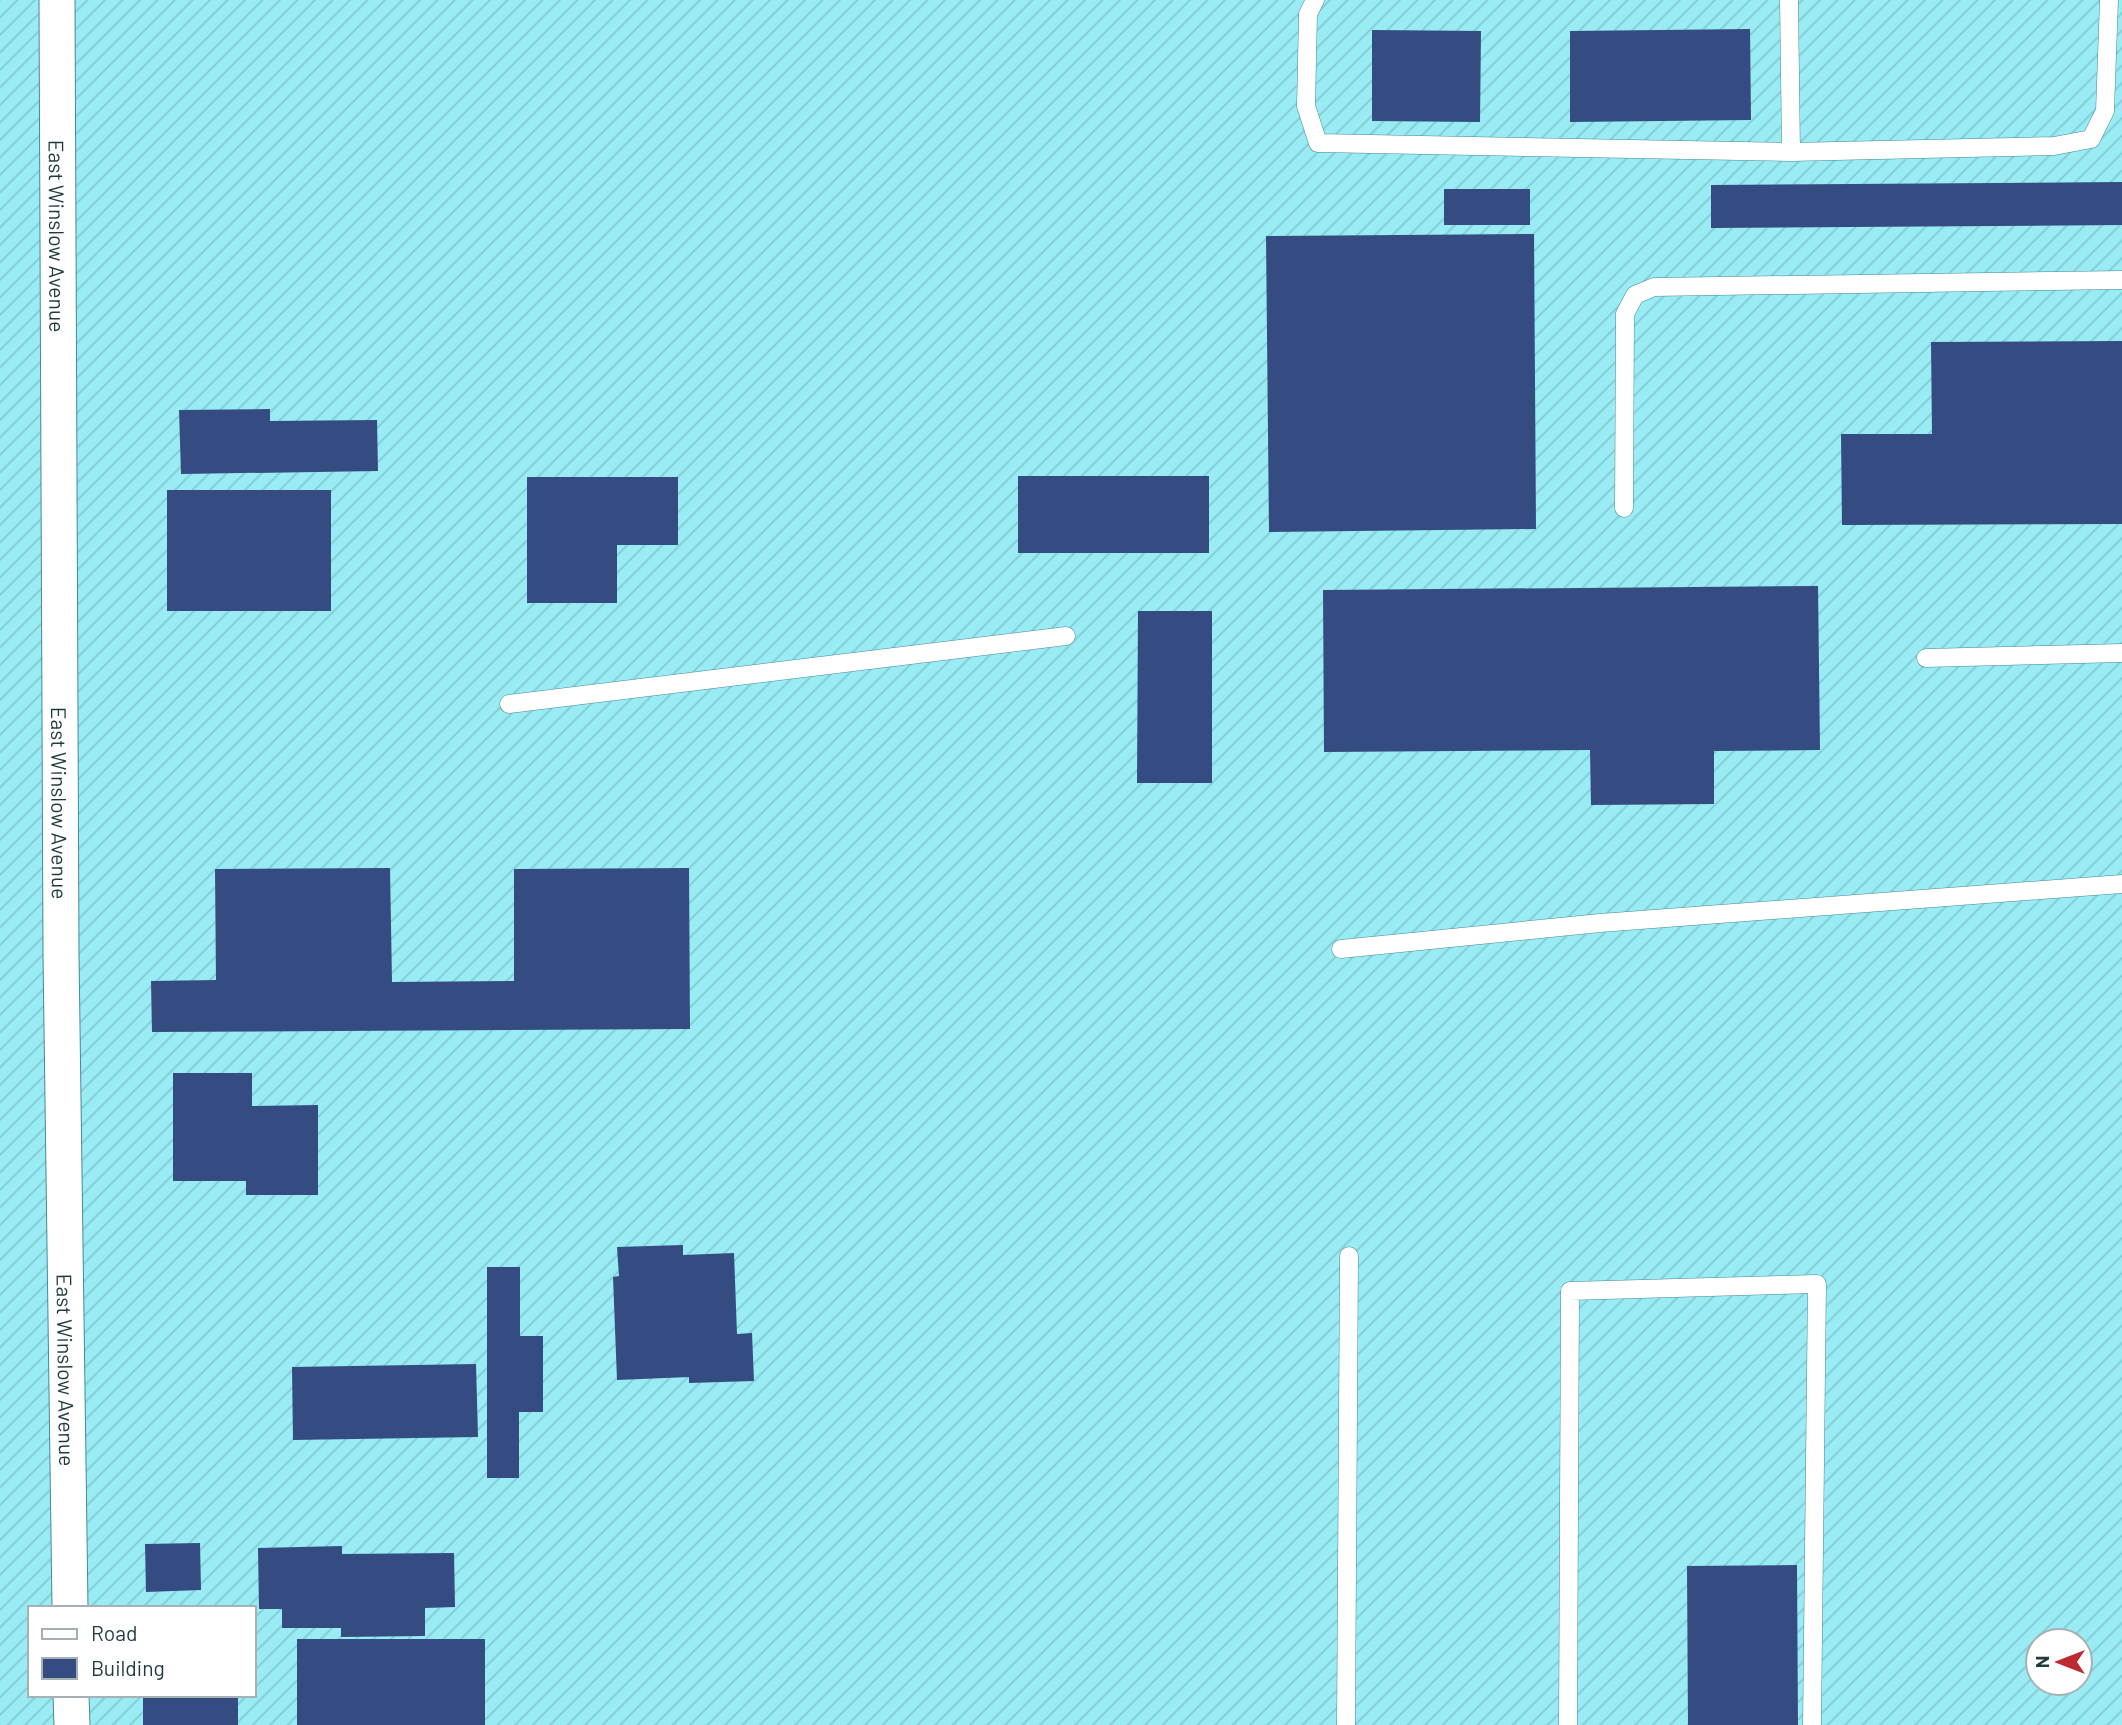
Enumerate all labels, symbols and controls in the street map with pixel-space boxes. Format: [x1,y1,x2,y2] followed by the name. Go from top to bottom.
[45,140,71,332] street label: East Winslow Avenue
[47,707,73,899] street label: East Winslow Avenue
[53,1273,81,1466] street label: East Winslow Avenue
[28,1606,256,1697] legend
[91,1620,137,1645] text: Road
[2024,1627,2094,1697] north arrow
[91,1655,165,1680] text: Building
[2030,1656,2053,1668] text: N

